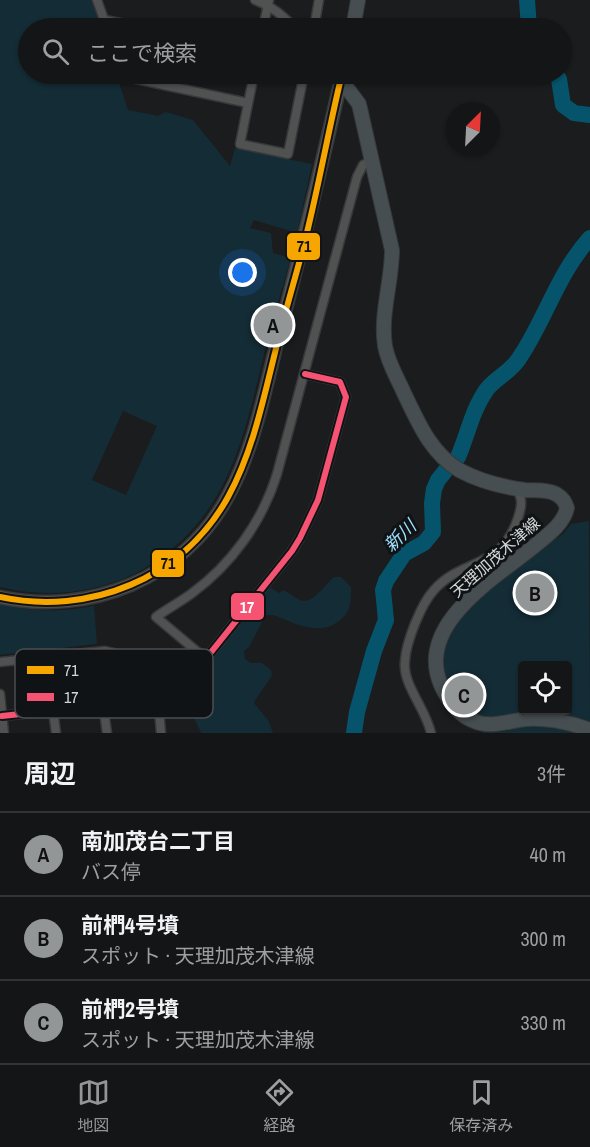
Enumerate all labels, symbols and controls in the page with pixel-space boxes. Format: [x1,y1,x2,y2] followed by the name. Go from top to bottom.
[18,18,572,84] search box
[39,35,72,68] icon: search
[87,38,197,68] text: ここで検索
[446,102,500,156] north arrow
[286,232,321,261] line badge: 71
[297,235,312,257] text: 71
[228,258,257,287] your location
[254,302,292,348] pin: A
[446,512,544,602] street label: 天理加茂木津線
[378,513,423,557] water label: 新川
[151,549,185,578] line badge: 71
[161,552,176,574] text: 71
[516,570,554,616] pin: B
[230,592,265,621] line badge: 17
[240,596,254,618] text: 17
[15,649,213,718] legend
[64,659,79,681] text: 71
[518,661,572,715] map controls
[518,661,572,715] button: locate
[444,672,484,718] pin: C
[64,686,79,708] text: 17
[24,756,76,791] text: 周辺
[537,760,566,787] text: 3件
[81,826,235,856] text: 南加茂台二丁目
[38,841,49,868] text: A
[530,841,566,868] text: 40 m
[81,858,141,885] text: バス停
[81,910,179,940] text: 前椚4号墳
[38,925,49,952] text: B
[520,925,566,952] text: 300 m
[81,942,315,969] text: スポット · 天理加茂木津線
[81,994,179,1024] text: 前椚2号墳
[38,1009,49,1036] text: C
[520,1009,566,1036] text: 330 m
[81,1026,315,1053] text: スポット · 天理加茂木津線
[77,1076,110,1136] tab: 地図
[263,1076,296,1136] tab: 経路
[449,1076,513,1136] tab: 保存済み

